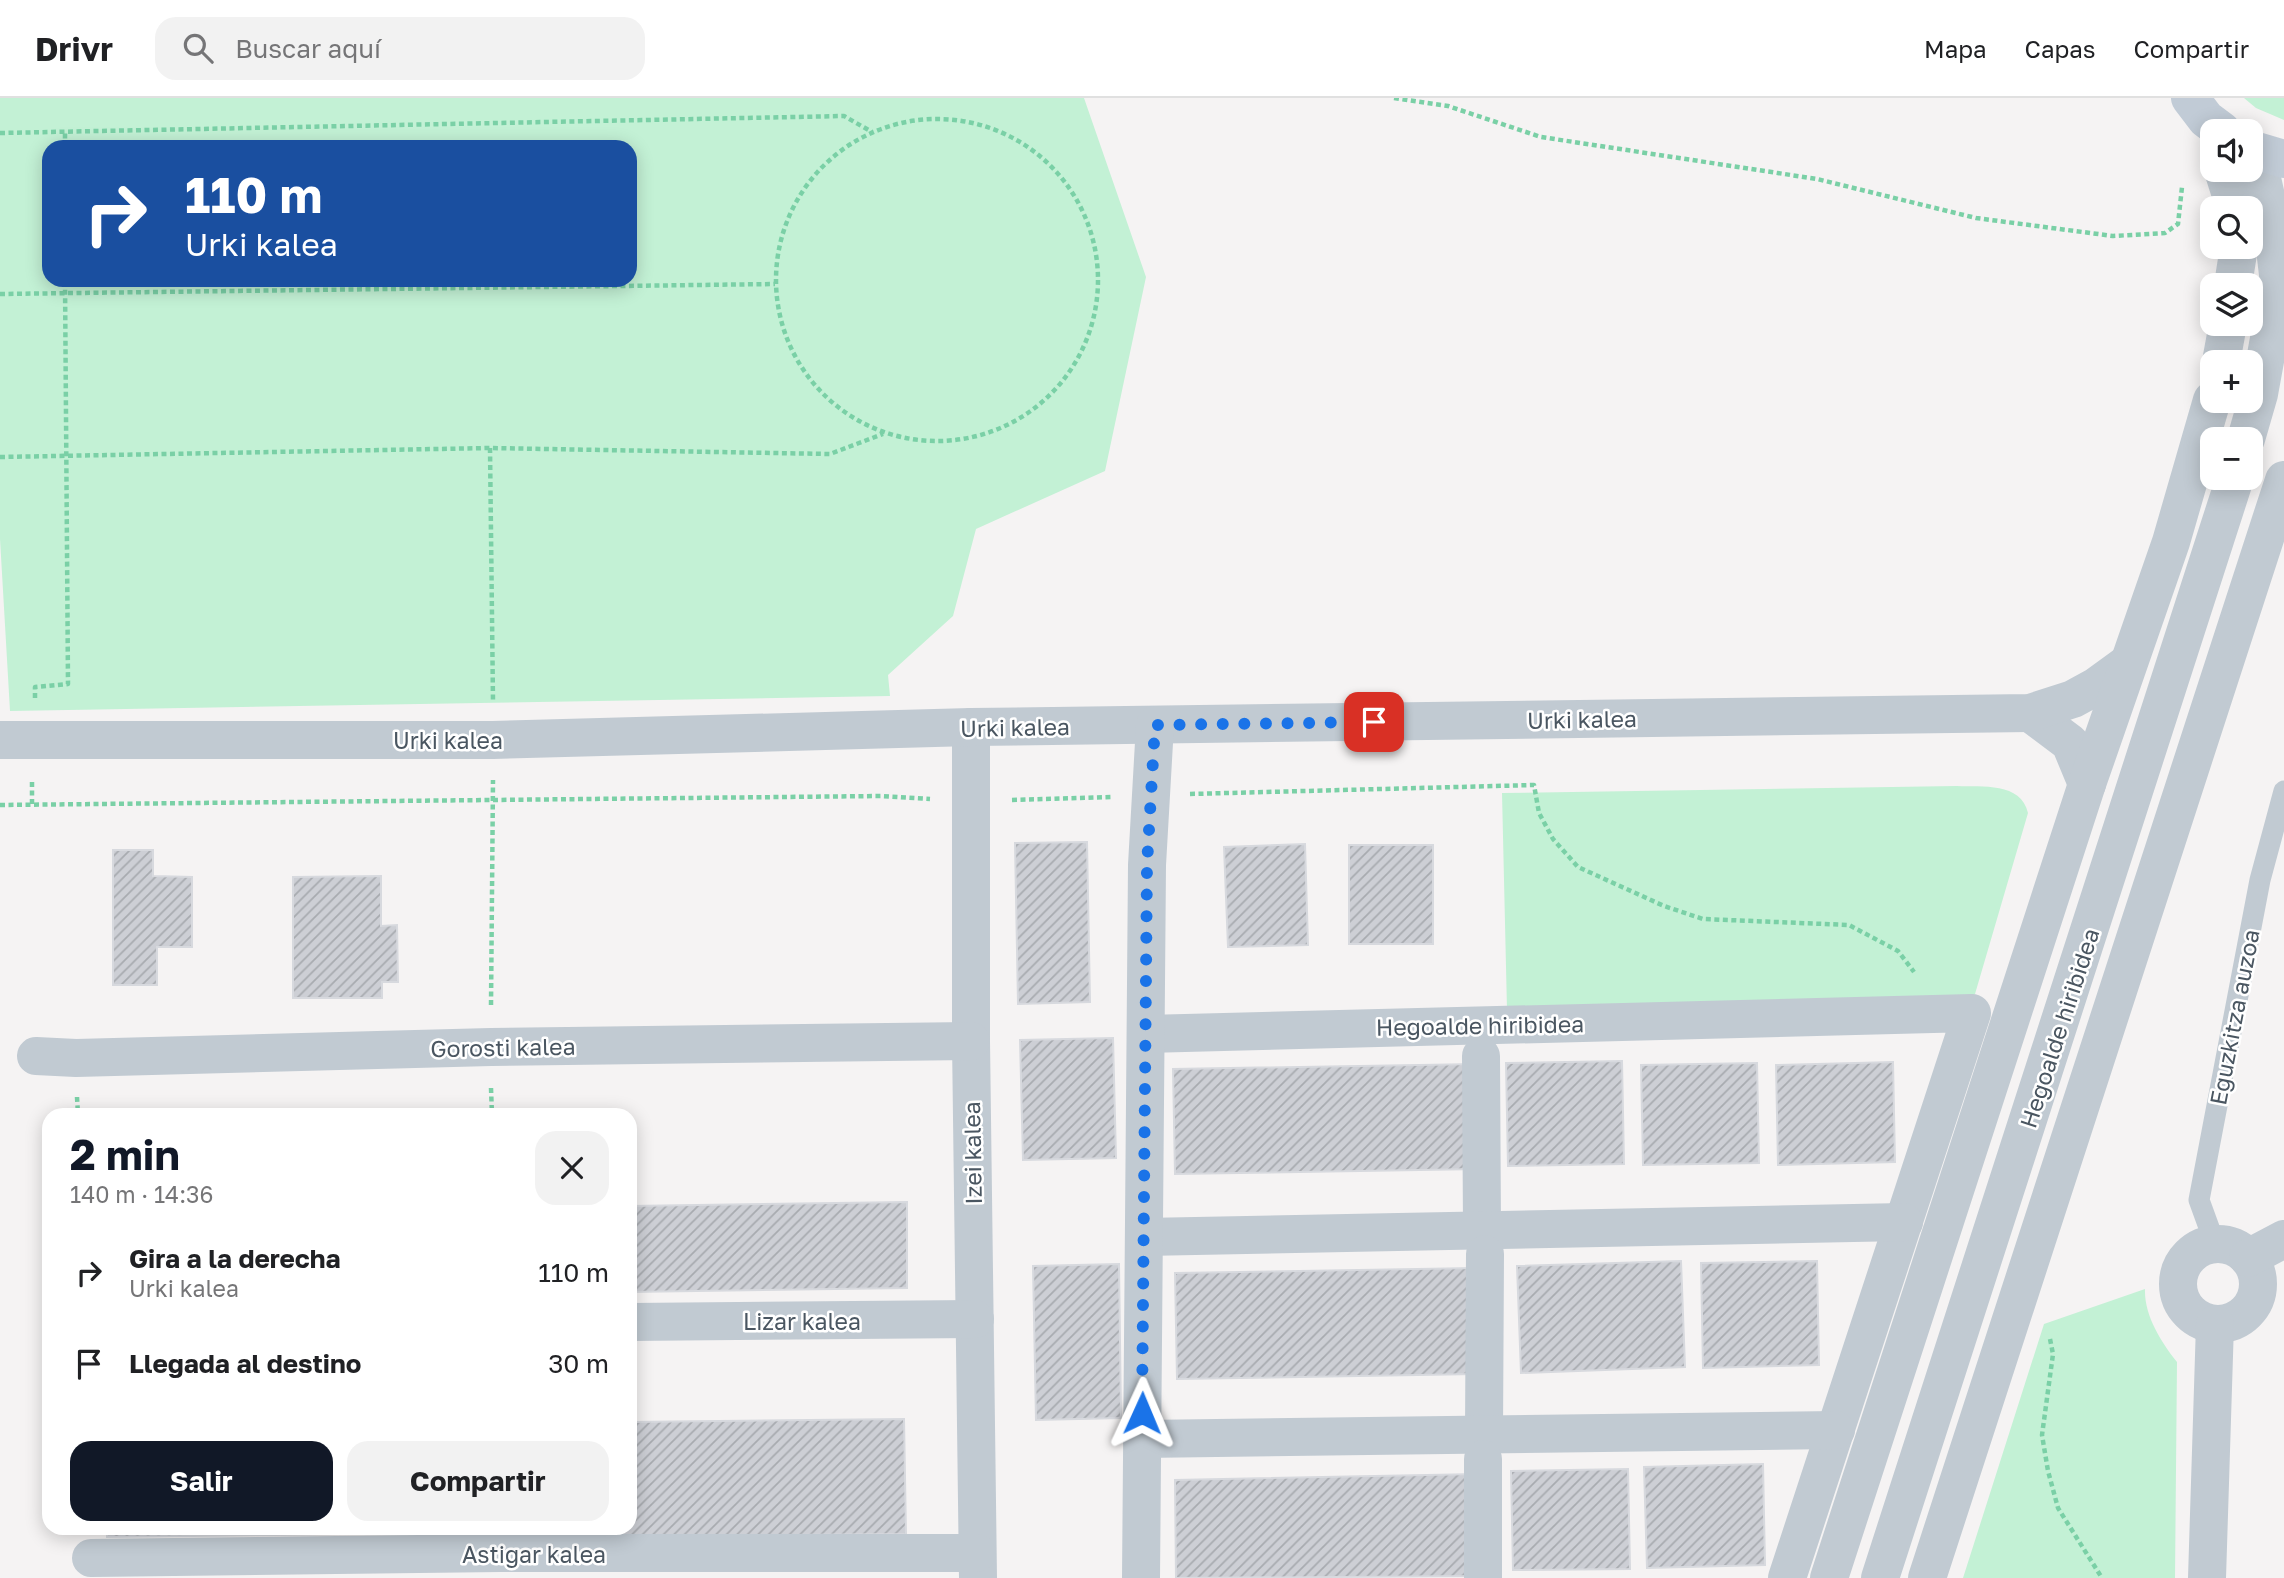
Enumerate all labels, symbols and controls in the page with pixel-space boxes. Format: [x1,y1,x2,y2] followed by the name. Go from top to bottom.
[155,17,645,80] search box
[35,29,113,68] text: Drivr
[179,29,217,67] icon: search
[235,33,381,64] text: Buscar aquí
[1924,34,1987,63] text: Mapa
[2025,34,2095,63] text: Capas
[2133,34,2249,63] text: Compartir
[2200,119,2263,490] map controls
[2200,119,2263,182] button: sound
[185,165,322,224] text: 110 m
[70,168,161,259] icon: right
[2200,196,2263,259] button: search
[185,225,338,263] text: Urki kalea
[2200,273,2263,336] button: layers
[2200,350,2263,413] button: +
[2200,427,2263,490] button: −
[1344,692,1404,752] pin
[1355,703,1393,741] icon: arrive
[1527,704,1637,734] street label: Urki kalea
[960,712,1070,742] street label: Urki kalea
[393,726,503,754] street label: Urki kalea
[2013,925,2105,1131] street label: Hegoalde hiribidea
[2203,927,2265,1107] street label: Eguzkitza auzoa
[1376,1009,1584,1041] street label: Hegoalde hiribidea
[430,1032,576,1062] street label: Gorosti kalea
[957,1101,987,1205] street label: Izei kalea
[70,1129,180,1179] text: 2 min
[535,1131,609,1205] button: close
[70,1180,213,1208] text: 140 m · 14:36
[129,1243,341,1274] text: Gira a la derecha
[70,1254,108,1292] icon: right
[538,1257,609,1288] text: 110 m
[129,1274,239,1302] text: Urki kalea
[743,1307,861,1335] street label: Lizar kalea
[70,1345,108,1383] icon: arrive
[129,1348,361,1379] text: Llegada al destino
[548,1348,609,1379] text: 30 m
[1105,1376,1179,1450] position arrow
[70,1441,333,1521] button: Salir
[347,1441,609,1521] button: Compartir
[462,1540,606,1568] street label: Astigar kalea

